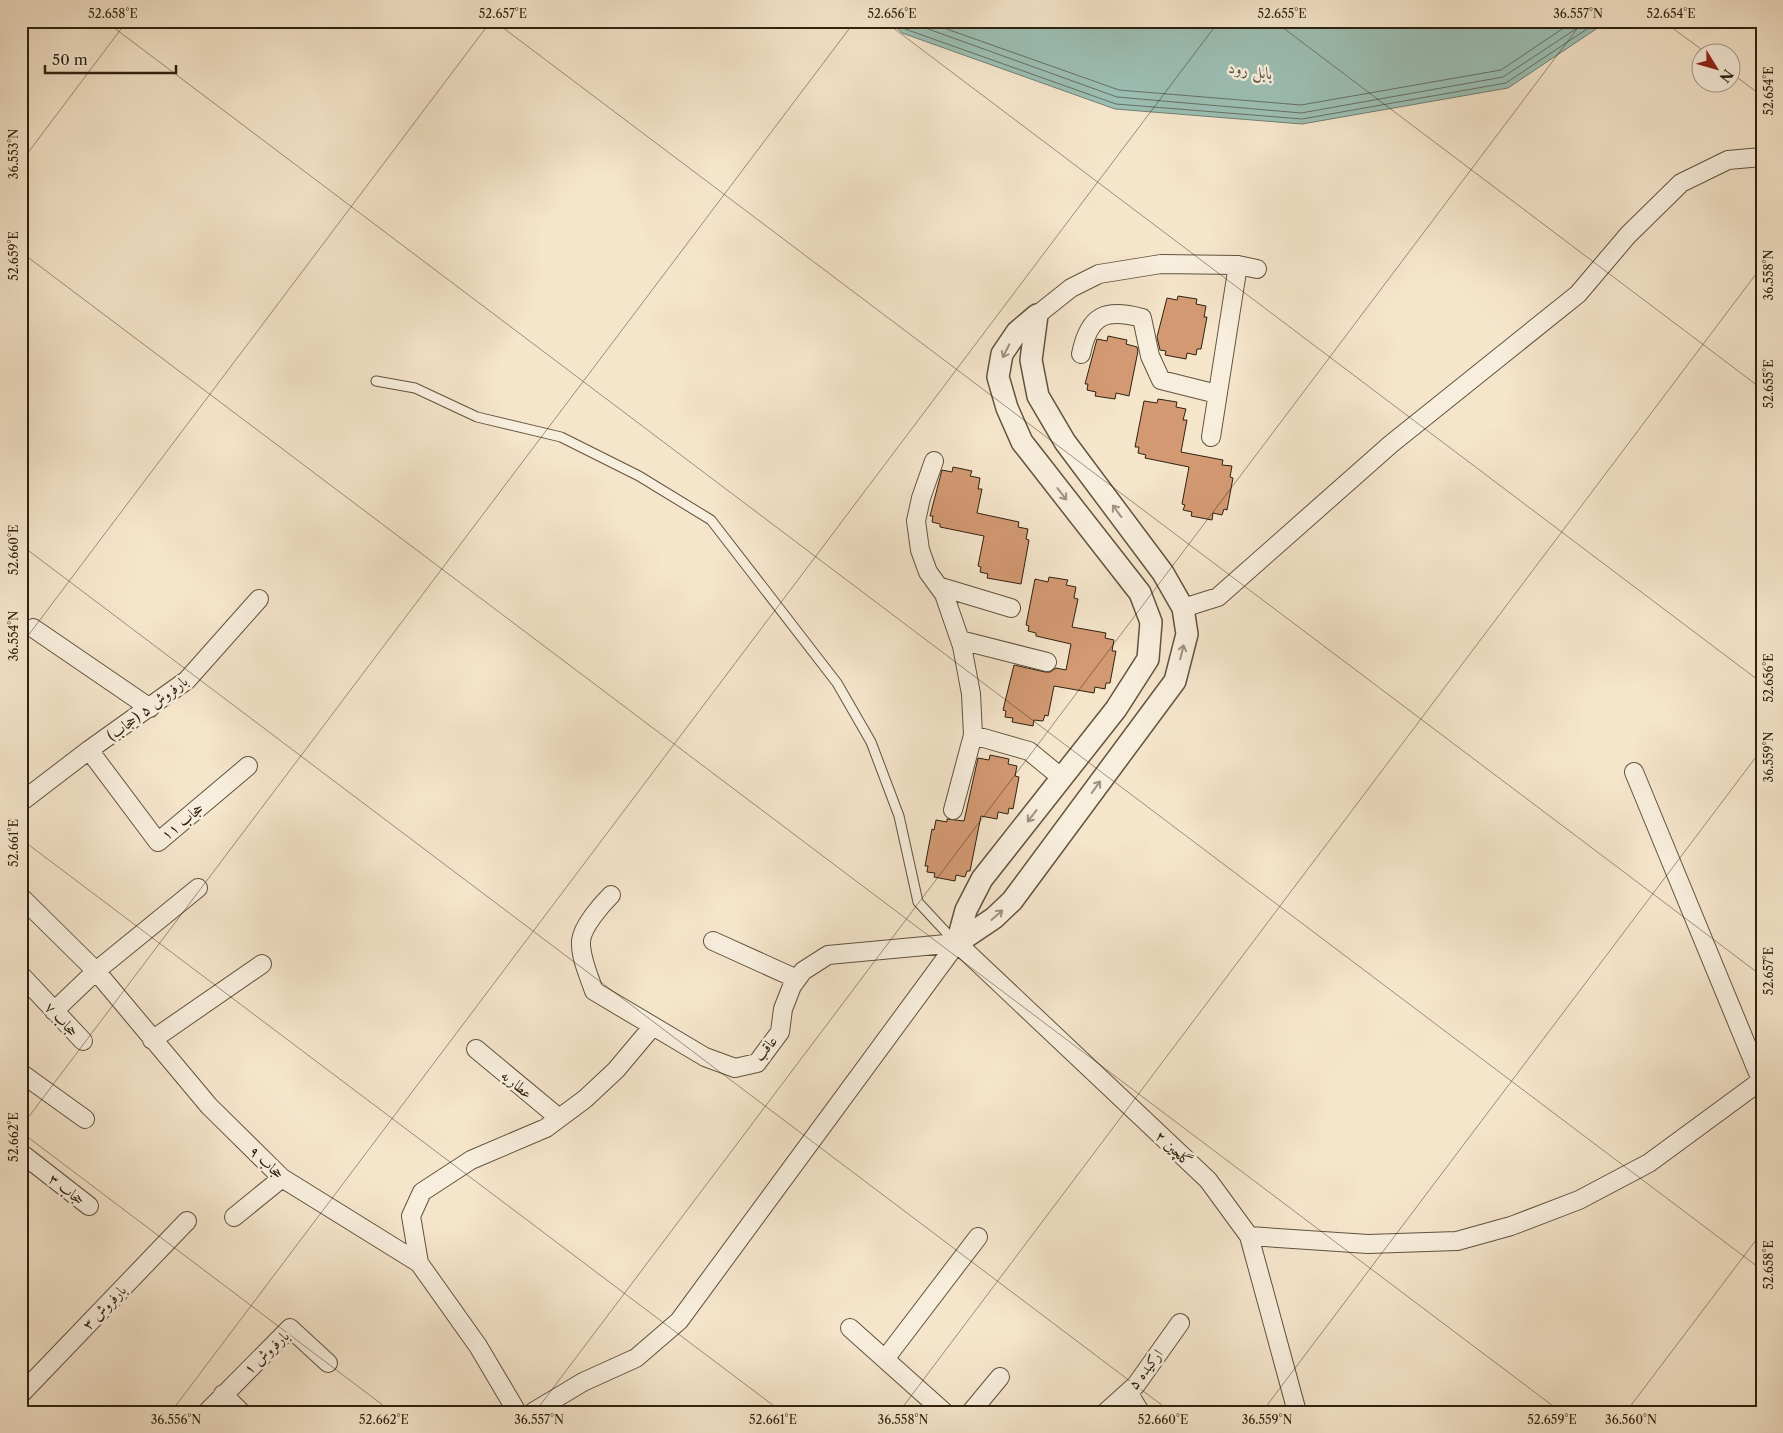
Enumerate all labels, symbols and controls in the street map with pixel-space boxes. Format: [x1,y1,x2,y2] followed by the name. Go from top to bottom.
[88,6,138,21] text: 52.658°E
[479,6,527,21] text: 52.657°E
[867,6,917,21] text: 52.656°E
[1258,6,1306,21] text: 52.655°E
[1553,6,1603,21] text: 36.557°N
[1646,6,1696,21] text: 52.654°E
[45,42,176,74] scale bar
[1690,42,1740,92] north arrow
[52,50,88,69] text: 50 m
[1227,57,1275,85] water label: بابل رود
[1716,66,1737,86] text: N
[1761,66,1776,116] text: 52.654°E
[6,129,21,179] text: 36.553°N
[6,231,21,281] text: 52.659°E
[1761,249,1776,300] text: 36.558°N
[1001,343,1011,358] one-way arrow
[1761,360,1776,408] text: 52.655°E
[1057,487,1067,501] one-way arrow
[1112,504,1122,518] one-way arrow
[6,525,21,575] text: 52.660°E
[6,611,21,661] text: 36.554°N
[1178,644,1187,660] one-way arrow
[1761,653,1776,703] text: 52.656°E
[103,671,192,745] street label: بارفروش ۵ (حجاب)
[1761,732,1776,782] text: 36.559°N
[1091,780,1101,794] one-way arrow
[157,798,207,844] street label: حجاب ۱۱
[1027,809,1037,823] one-way arrow
[6,819,21,867] text: 52.661°E
[990,910,1003,921] one-way arrow
[1761,947,1776,995] text: 52.657°E
[41,998,83,1040] street label: حجاب ۷
[749,1031,782,1065] street label: عاقب
[497,1065,537,1103] street label: عطاریه
[6,1112,21,1162] text: 52.662°E
[1151,1126,1197,1171] street label: گلچین ۲
[246,1141,288,1183] street label: حجاب ۹
[45,1169,89,1209] street label: حجاب ۳
[1761,1240,1776,1290] text: 52.658°E
[78,1280,131,1334] street label: بارفروش ۳
[239,1326,294,1379] street label: بارفروش ۱
[1123,1345,1167,1393] street label: ارکیده ۵
[151,1412,201,1427] text: 36.556°N
[359,1412,409,1427] text: 52.662°E
[514,1412,564,1427] text: 36.557°N
[749,1412,797,1427] text: 52.661°E
[878,1412,929,1427] text: 36.558°N
[1138,1412,1188,1427] text: 52.660°E
[1242,1412,1292,1427] text: 36.559°N
[1527,1412,1577,1427] text: 52.659°E
[1605,1412,1657,1427] text: 36.560°N

